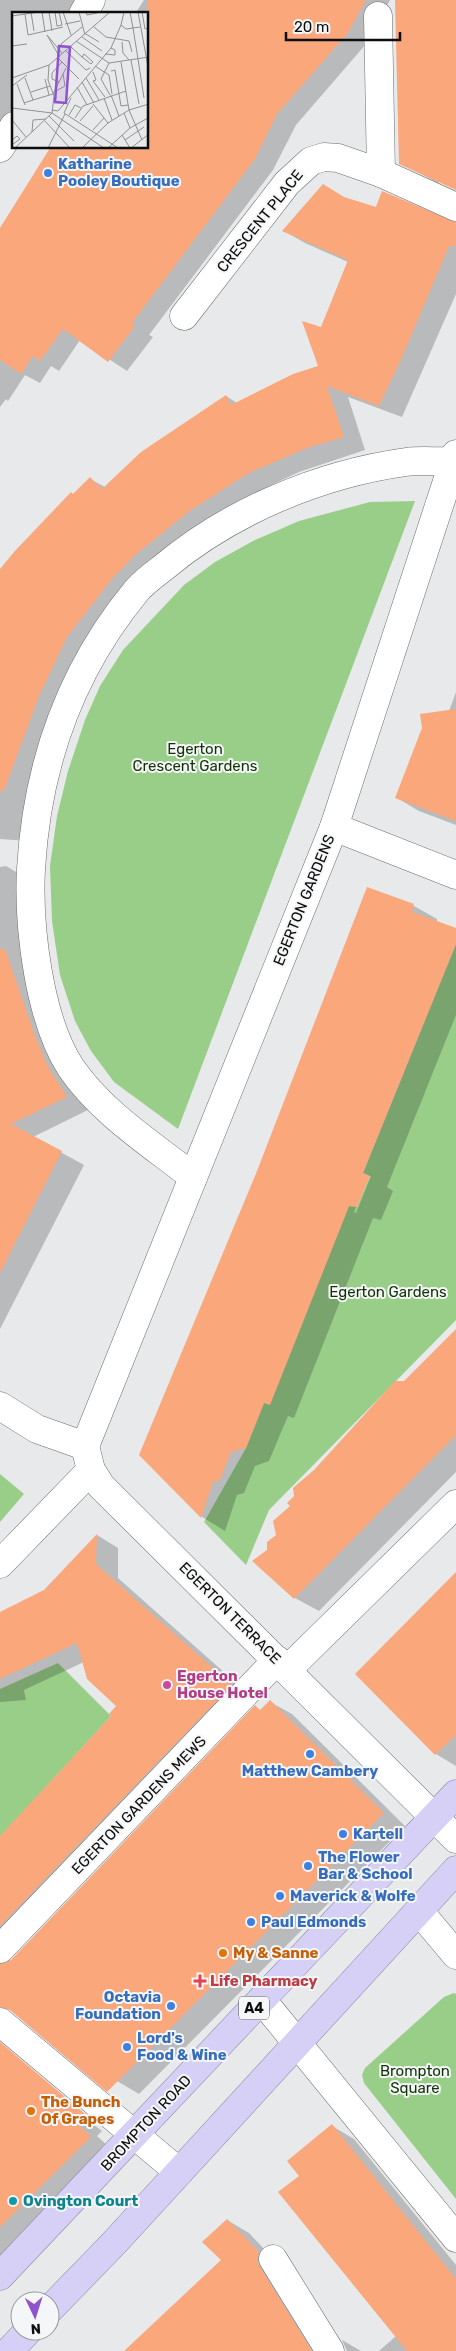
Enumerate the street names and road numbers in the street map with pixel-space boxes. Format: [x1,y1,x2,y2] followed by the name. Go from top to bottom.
[213,166,307,276] street label: CRESCENT PLACE
[269,832,339,968] street label: EGERTON GARDENS
[175,1558,285,1668] street label: EGERTON TERRACE
[68,1732,210,1878] street label: EGERTON GARDENS MEWS
[239,1996,269,2020] road number: A4
[97,2071,195,2175] street label: BROMPTON ROAD

